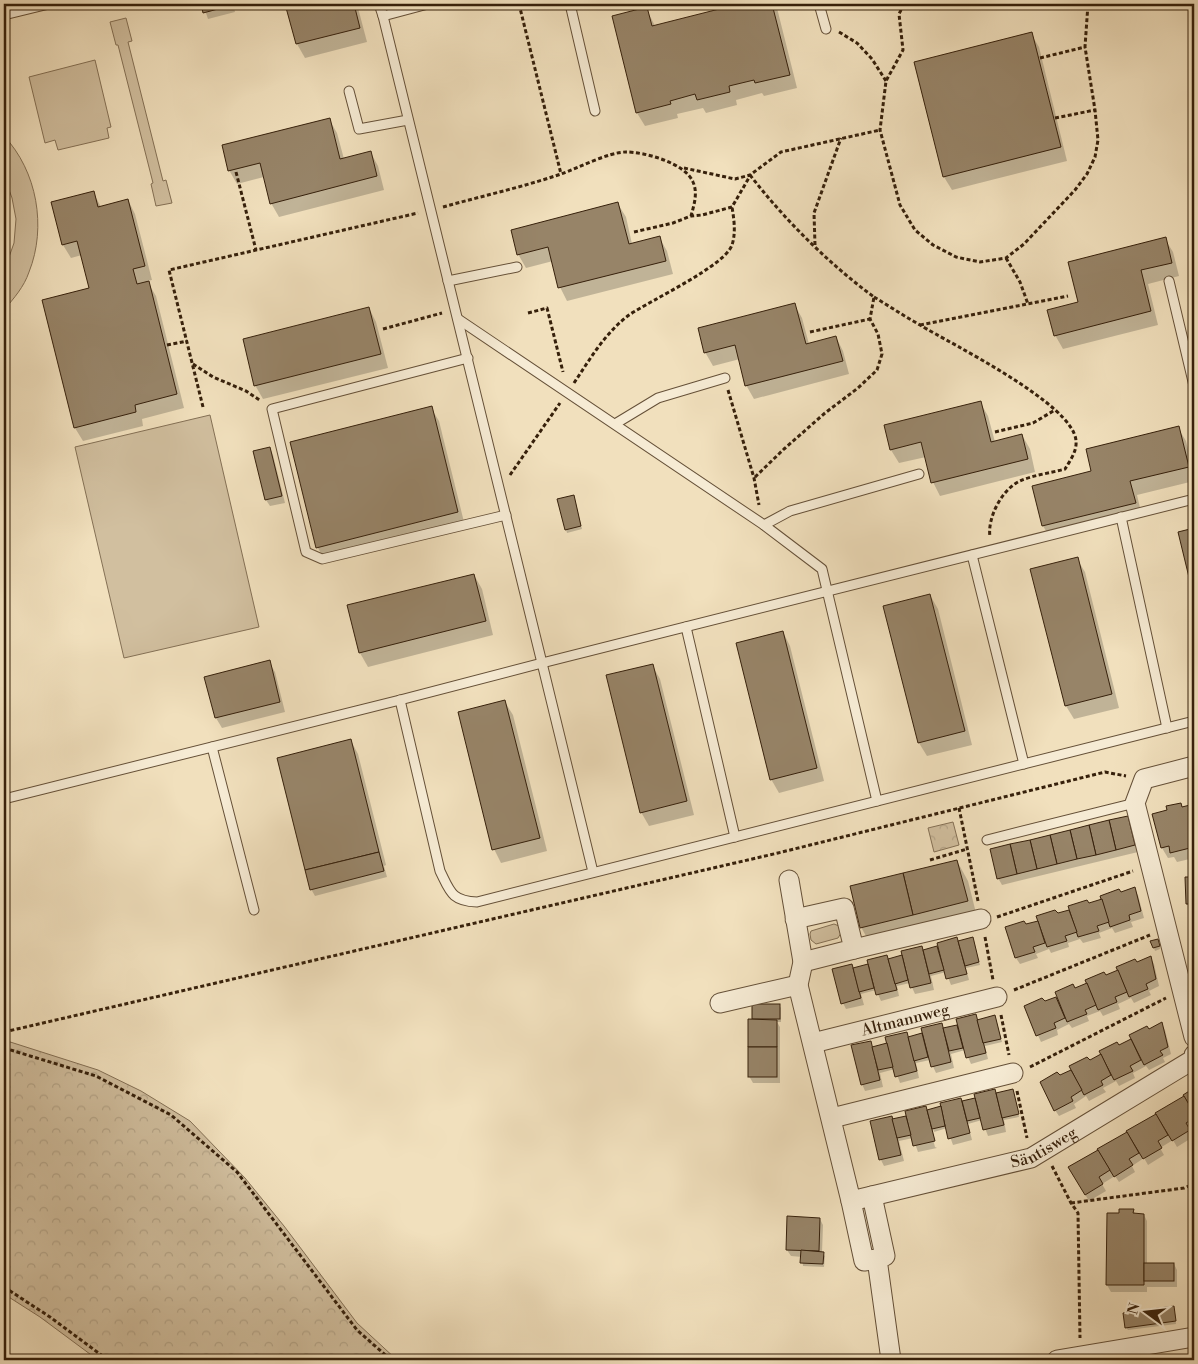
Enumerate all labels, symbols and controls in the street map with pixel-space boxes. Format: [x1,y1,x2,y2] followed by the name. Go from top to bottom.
[858,999,952,1041] street label: Altmannweg
[1009,1122,1081,1173] street label: Säntisweg
[1120,1286,1170,1336] north arrow
[1124,1301,1145,1317] text: N

